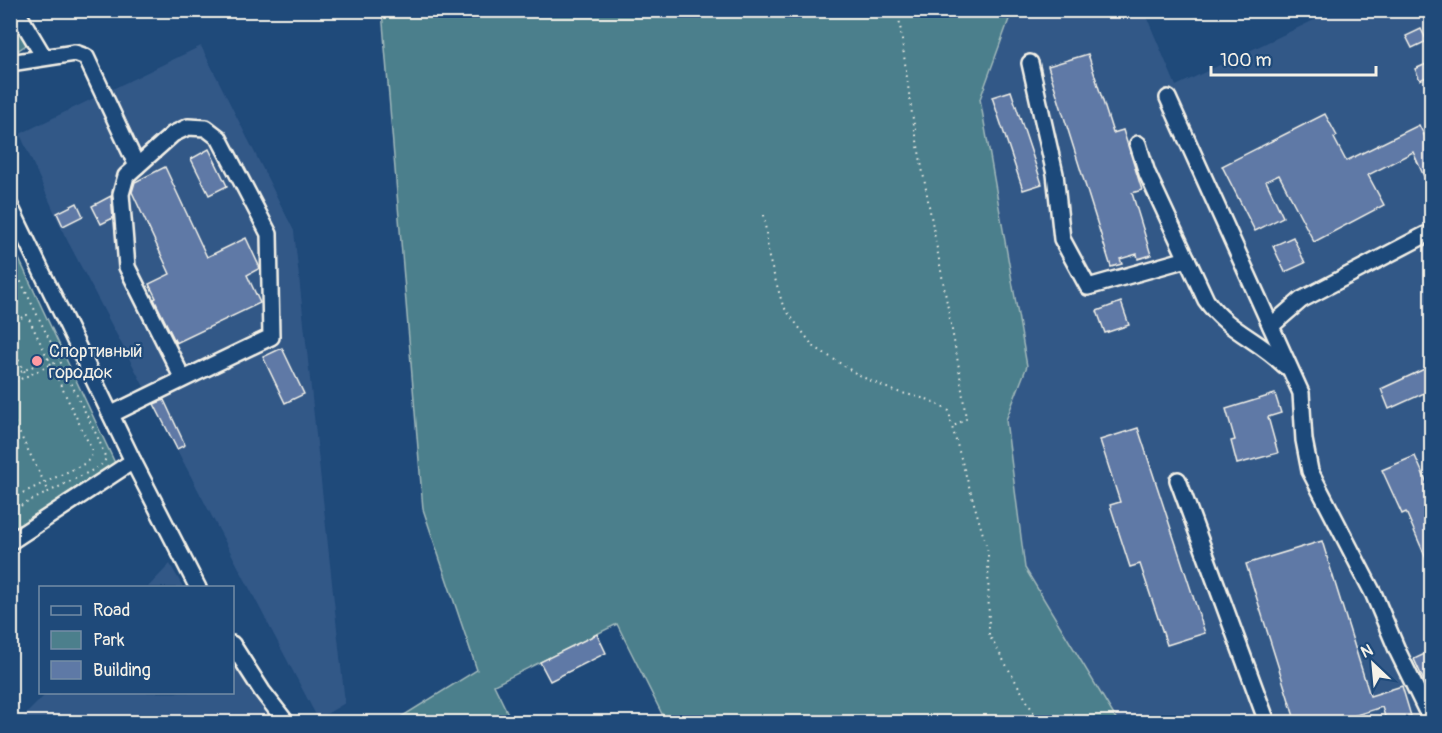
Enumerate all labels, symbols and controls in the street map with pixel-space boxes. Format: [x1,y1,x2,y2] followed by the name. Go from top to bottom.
[1211,39,1376,77] scale bar
[1220,49,1272,72] text: 100 m
[49,340,143,384] place label: Спортивный городок
[30,354,44,368] marker: Спортивный городок
[39,586,234,694] legend
[93,599,130,622] text: Road
[93,629,125,652] text: Park
[1343,634,1403,694] north arrow
[1358,640,1376,663] text: N
[93,659,151,682] text: Building

